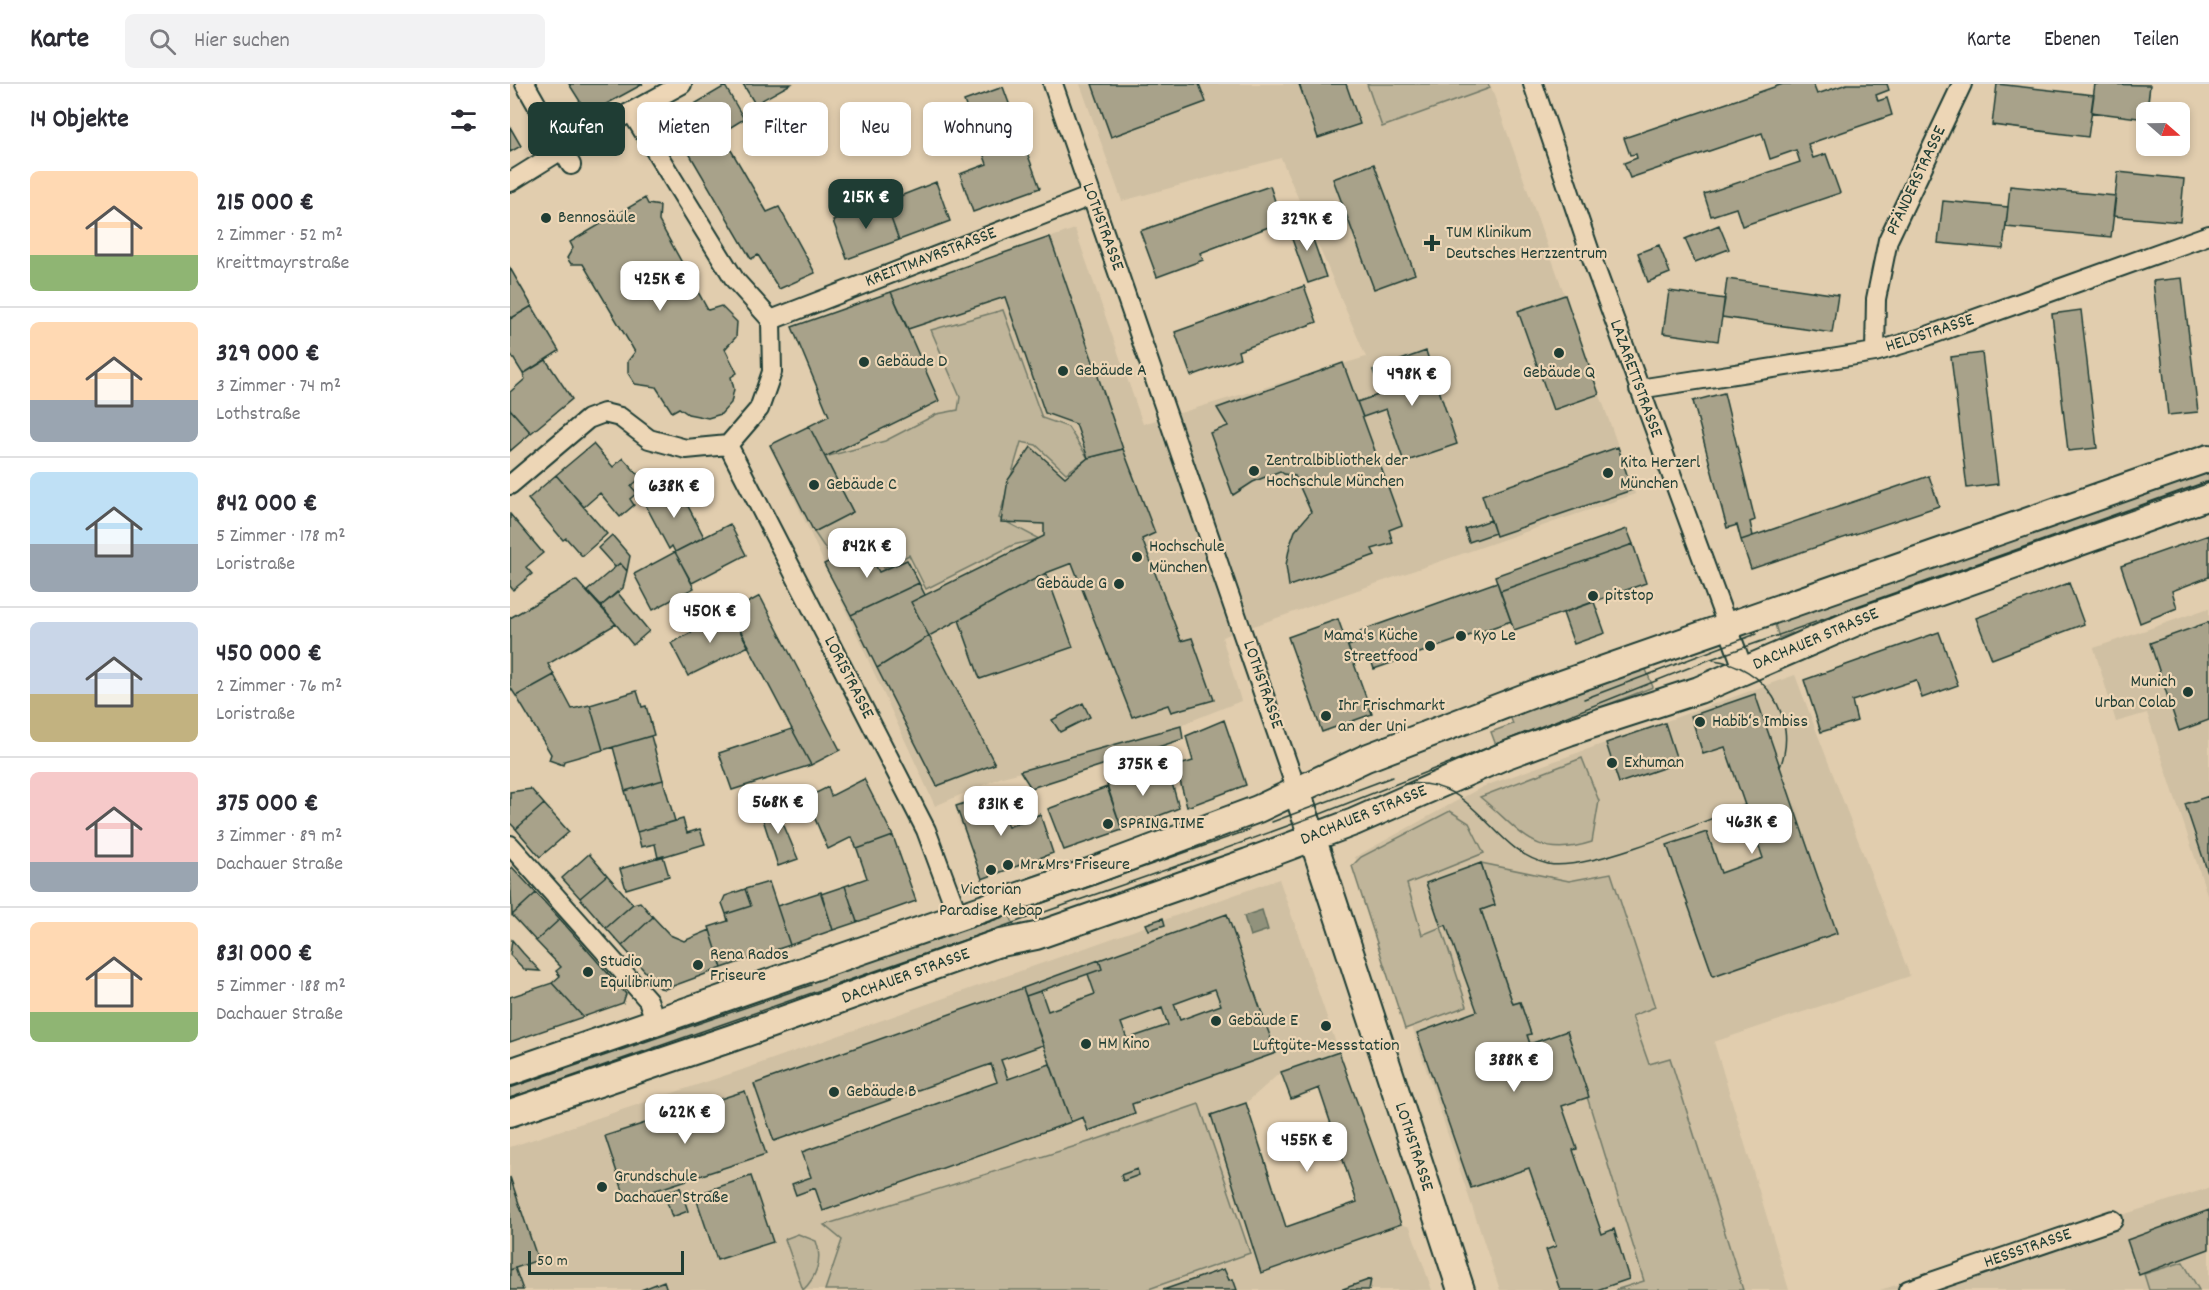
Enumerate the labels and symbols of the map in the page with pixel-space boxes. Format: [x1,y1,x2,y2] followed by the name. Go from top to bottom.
[2136,102,2190,156] north arrow
[1881,122,1953,240] street label: PFÄNDERSTRASSE
[817,179,915,230] pin: 215K €
[1075,180,1129,274] street label: LOTHSTRASSE
[1258,201,1356,252] pin: 329K €
[558,206,636,231] place label: Bennosäule
[539,211,553,225] marker: Bennosäule
[862,221,1000,295] street label: KREITTMAYRSTRASSE
[1446,221,1607,267] place label: TUM Klinikum Deutsches Herzzentrum
[1423,234,1441,252] marker: TUM Klinikum Deutsches Herzzentrum
[611,261,709,312] pin: 425K €
[1882,308,1978,360] street label: HELDSTRASSE
[1602,316,1668,442] street label: LAZARETTSTRASSE
[1552,346,1566,360] marker: Gebäude Q
[876,350,947,375] place label: Gebäude D
[857,355,871,369] marker: Gebäude D
[1363,356,1461,407] pin: 498K €
[1075,359,1147,384] place label: Gebäude A
[1523,361,1595,386] place label: Gebäude Q
[1056,364,1070,378] marker: Gebäude A
[1266,449,1408,495] place label: Zentralbibliothek der Hochschule München
[1620,451,1701,497] place label: Kita Herzerl München
[1247,464,1261,478] marker: Zentralbibliothek der Hochschule München
[1601,466,1615,480] marker: Kita Herzerl München
[625,468,723,519] pin: 638K €
[826,473,897,498] place label: Gebäude C
[807,478,821,492] marker: Gebäude C
[818,528,916,579] pin: 842K €
[1149,535,1225,581] place label: Hochschule München
[1130,550,1144,564] marker: Hochschule München
[1036,572,1107,597] place label: Gebäude G
[1112,577,1126,591] marker: Gebäude G
[1605,584,1654,609] place label: pitstop
[1586,589,1600,603] marker: pitstop
[661,593,759,644] pin: 450K €
[1749,602,1883,678] street label: DACHAUER STRASSE
[1323,624,1418,670] place label: Mama's Küche Streetfood
[1473,624,1516,649] place label: Kyo Le
[1454,629,1468,643] marker: Kyo Le
[816,632,880,724] street label: LORISTRASSE
[1235,637,1289,733] street label: LOTHSTRASSE
[1423,639,1437,653] marker: Mama's Küche Streetfood
[2095,670,2176,716] place label: Munich Urban Colab
[2181,685,2195,699] marker: Munich Urban Colab
[1338,694,1446,740] place label: Ihr Frischmarkt an der Uni
[1319,709,1333,723] marker: Ihr Frischmarkt an der Uni
[1712,710,1808,735] place label: Habib‘s Imbiss
[1693,715,1707,729] marker: Habib‘s Imbiss
[1094,746,1192,797] pin: 375K €
[1624,751,1684,776] place label: Exhuman
[1605,756,1619,770] marker: Exhuman
[1297,779,1431,853] street label: DACHAUER STRASSE
[729,784,827,835] pin: 568K €
[952,786,1050,837] pin: 831K €
[1703,804,1801,855] pin: 463K €
[1120,812,1204,837] place label: SPRING TIME
[1101,817,1115,831] marker: SPRING TIME
[1020,853,1130,878] place label: Mr&Mrs Friseure
[1001,858,1015,872] marker: Mr&Mrs Friseure
[984,863,998,877] marker: Victorian Paradise Kebap
[939,878,1043,924] place label: Victorian Paradise Kebap
[838,942,974,1012] street label: DACHAUER STRASSE
[710,943,789,989] place label: Rena Rados Friseure
[600,950,673,996] place label: Studio Equilibrium
[691,958,705,972] marker: Rena Rados Friseure
[581,965,595,979] marker: Studio Equilibrium
[1228,1009,1298,1034] place label: Gebäude E
[1209,1014,1223,1028] marker: Gebäude E
[1319,1019,1333,1033] marker: Luftgüte-Messstation
[1098,1032,1150,1057] place label: HM Kino
[1252,1034,1400,1059] place label: Luftgüte-Messstation
[1079,1037,1093,1051] marker: HM Kino
[1465,1042,1563,1093] pin: 388K €
[846,1080,917,1105] place label: Gebäude B
[827,1085,841,1099] marker: Gebäude B
[636,1094,734,1145] pin: 622K €
[1387,1099,1439,1195] street label: LOTHSTRASSE
[1258,1122,1356,1173] pin: 455K €
[614,1165,728,1211] place label: Grundschule Dachauer Straße
[595,1180,609,1194] marker: Grundschule Dachauer Straße
[1981,1222,2075,1276] street label: HESSSTRASSE
[528,1248,684,1276] scale bar

